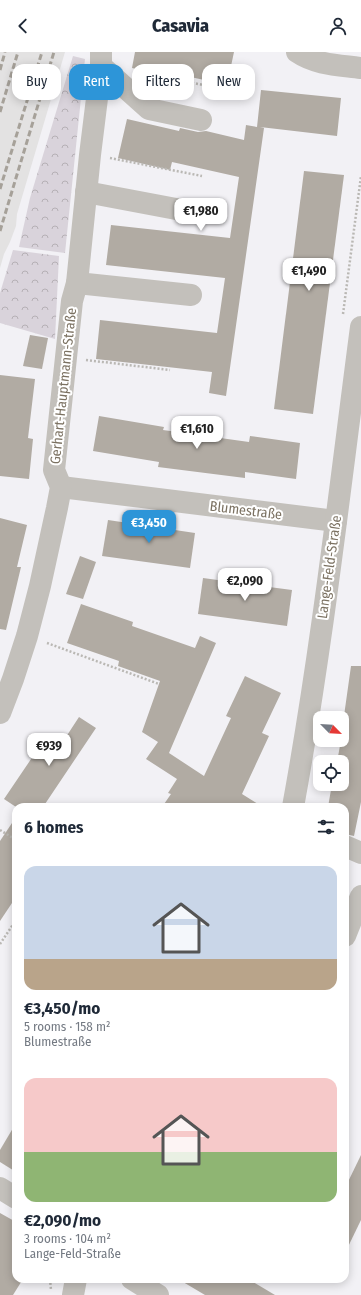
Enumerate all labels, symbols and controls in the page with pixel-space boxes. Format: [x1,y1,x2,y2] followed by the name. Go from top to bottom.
[12,15,34,37] icon: back
[152,15,209,37] text: Casavia
[327,15,349,37] icon: person
[12,64,61,100] chip: Buy
[69,64,124,100] chip: Rent
[132,64,194,100] chip: Filters
[202,64,255,100] chip: New
[168,198,234,232] pin: €1,980
[183,203,219,218] text: €1,980
[276,258,342,292] pin: €1,490
[292,263,327,278] text: €1,490
[47,307,80,465] street label: Gerhart-Hauptmann-Straße
[164,416,230,450] pin: €1,610
[180,421,214,436] text: €1,610
[209,498,283,523] street label: Blumestraße
[116,510,182,544] pin: €3,450
[314,514,345,620] street label: Lange-Feld-Straße
[131,515,167,530] text: €3,450
[212,568,278,602] pin: €2,090
[227,573,263,588] text: €2,090
[313,711,349,747] north arrow
[313,711,349,791] map controls
[25,733,73,767] pin: €939
[36,738,62,753] text: €939
[313,755,349,791] button: locate
[315,816,337,838] icon: filters
[24,817,83,838] text: 6 homes
[145,892,217,964] icon: home
[24,998,100,1019] text: €3,450/mo
[24,1019,111,1034] text: 5 rooms · 158 m²
[24,1034,91,1049] text: Blumestraße
[145,1104,217,1176] icon: home
[24,1210,101,1231] text: €2,090/mo
[24,1231,111,1246] text: 3 rooms · 104 m²
[24,1246,121,1261] text: Lange-Feld-Straße

